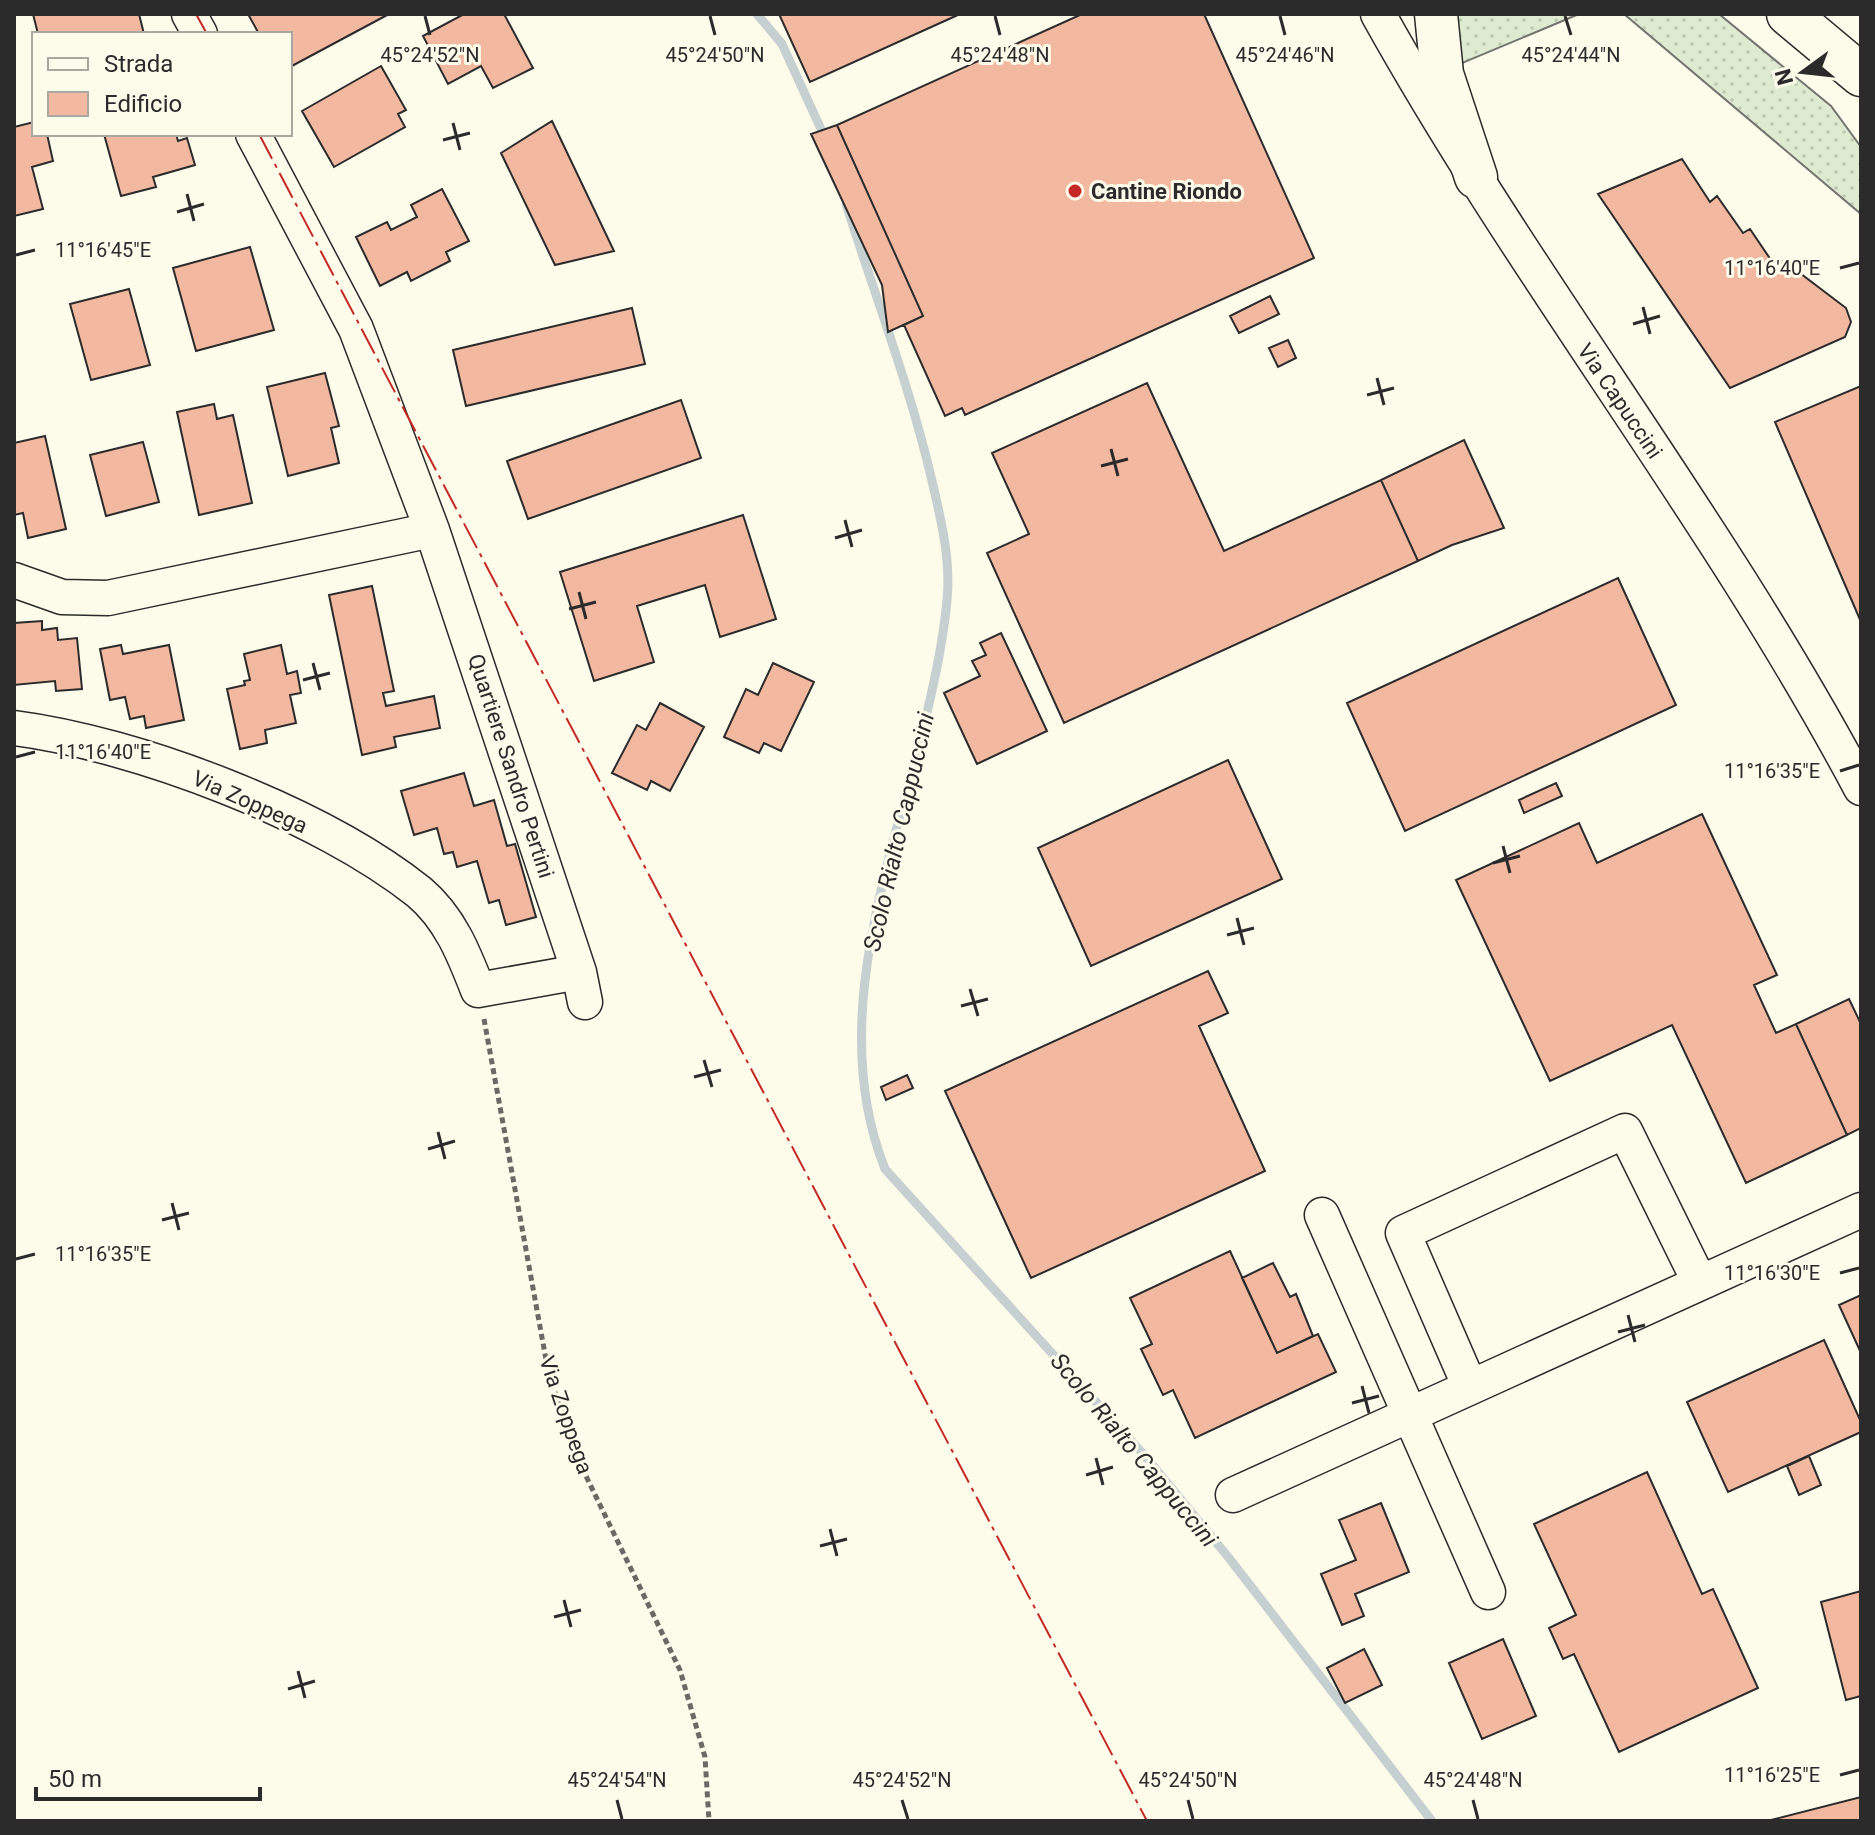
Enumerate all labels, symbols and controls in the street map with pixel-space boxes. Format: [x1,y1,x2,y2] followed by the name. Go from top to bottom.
[32,32,292,136] legend
[1763,32,1843,112] north arrow
[380,43,480,67] text: 45°24'52"N
[665,43,765,67] text: 45°24'50"N
[950,43,1050,67] text: 45°24'48"N
[1235,43,1335,67] text: 45°24'46"N
[1521,43,1621,67] text: 45°24'44"N
[104,50,173,78] text: Strada
[1770,66,1798,88] text: N
[104,90,182,118] text: Edificio
[1091,179,1242,204] place label: Cantine Riondo
[1066,182,1084,200] marker: Cantine Riondo
[55,238,151,262] text: 11°16'45"E
[1724,256,1820,280] text: 11°16'40"E
[1572,339,1668,463] street label: Via Capuccini
[463,651,559,881] street label: Quartiere Sandro Pertini
[858,709,940,954] water label: Scolo Rialto Cappuccini
[55,740,151,764] text: 11°16'40"E
[1724,759,1820,783] text: 11°16'35"E
[189,766,311,838] street label: Via Zoppega
[55,1242,151,1266] text: 11°16'35"E
[1724,1261,1820,1285] text: 11°16'30"E
[1045,1347,1223,1553] water label: Scolo Rialto Cappuccini
[534,1353,598,1477] street label: Via Zoppega
[36,1751,260,1801] scale bar
[1724,1763,1820,1787] text: 11°16'25"E
[48,1765,102,1793] text: 50 m
[567,1768,667,1792] text: 45°24'54"N
[852,1768,952,1792] text: 45°24'52"N
[1138,1768,1238,1792] text: 45°24'50"N
[1423,1768,1523,1792] text: 45°24'48"N

